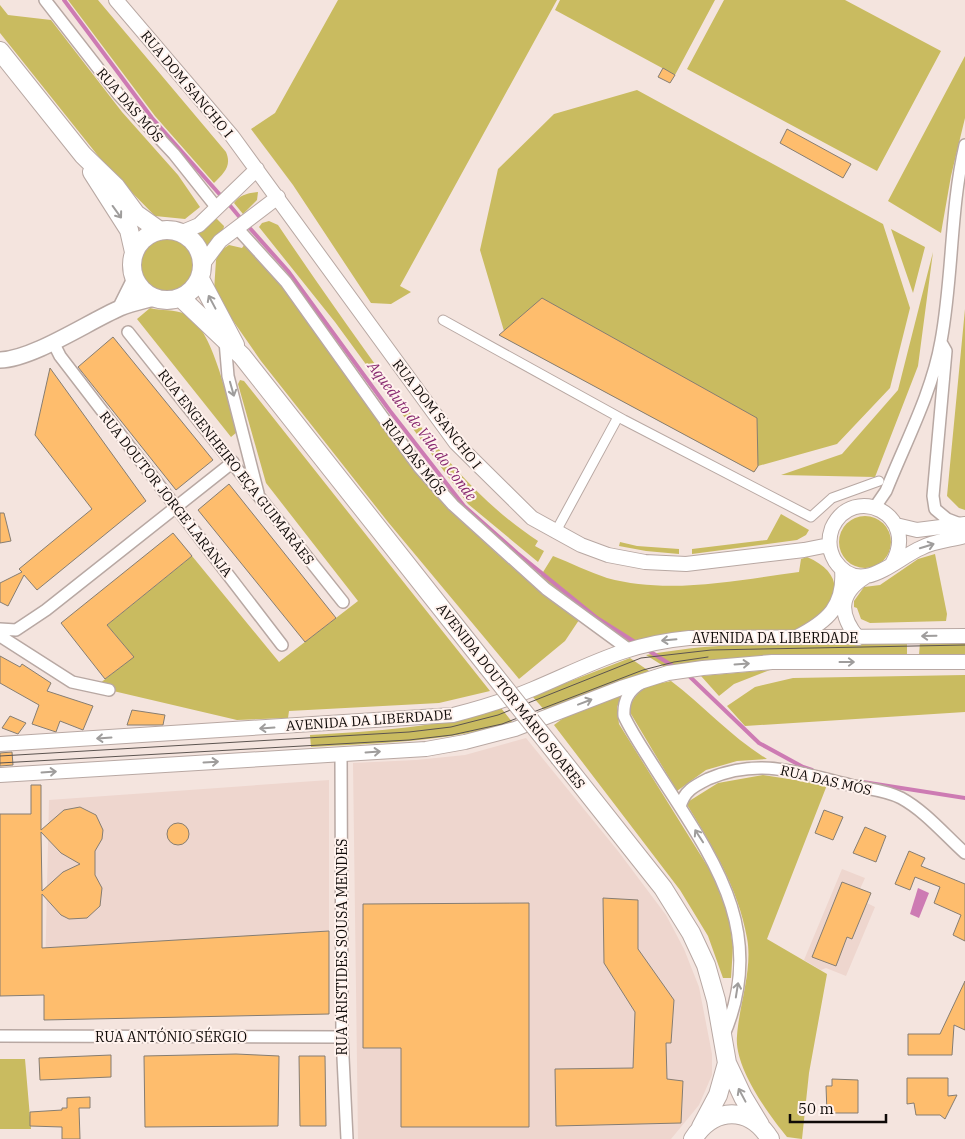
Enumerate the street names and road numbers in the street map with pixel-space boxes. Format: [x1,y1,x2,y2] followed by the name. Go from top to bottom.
[137,27,237,141] street label: RUA DOM SANCHO I
[93,63,168,146] street label: RUA DAS MÓS
[389,356,486,473] street label: RUA DOM SANCHO I
[154,366,318,568] street label: RUA ENGENHEIRO EÇA GUIMARÃES
[96,407,237,581] street label: RUA DOUTOR JORGE LARANJA
[378,414,451,499] street label: RUA DAS MÓS
[433,599,590,792] street label: AVENIDA DOUTOR MÁRIO SOARES
[692,629,858,647] street label: AVENIDA DA LIBERDADE
[285,705,453,735] street label: AVENIDA DA LIBERDADE
[779,760,874,799] street label: RUA DAS MÓS
[333,839,351,1055] street label: RUA ARISTIDES SOUSA MENDES
[95,1027,247,1046] street label: RUA ANTÓNIO SÉRGIO

